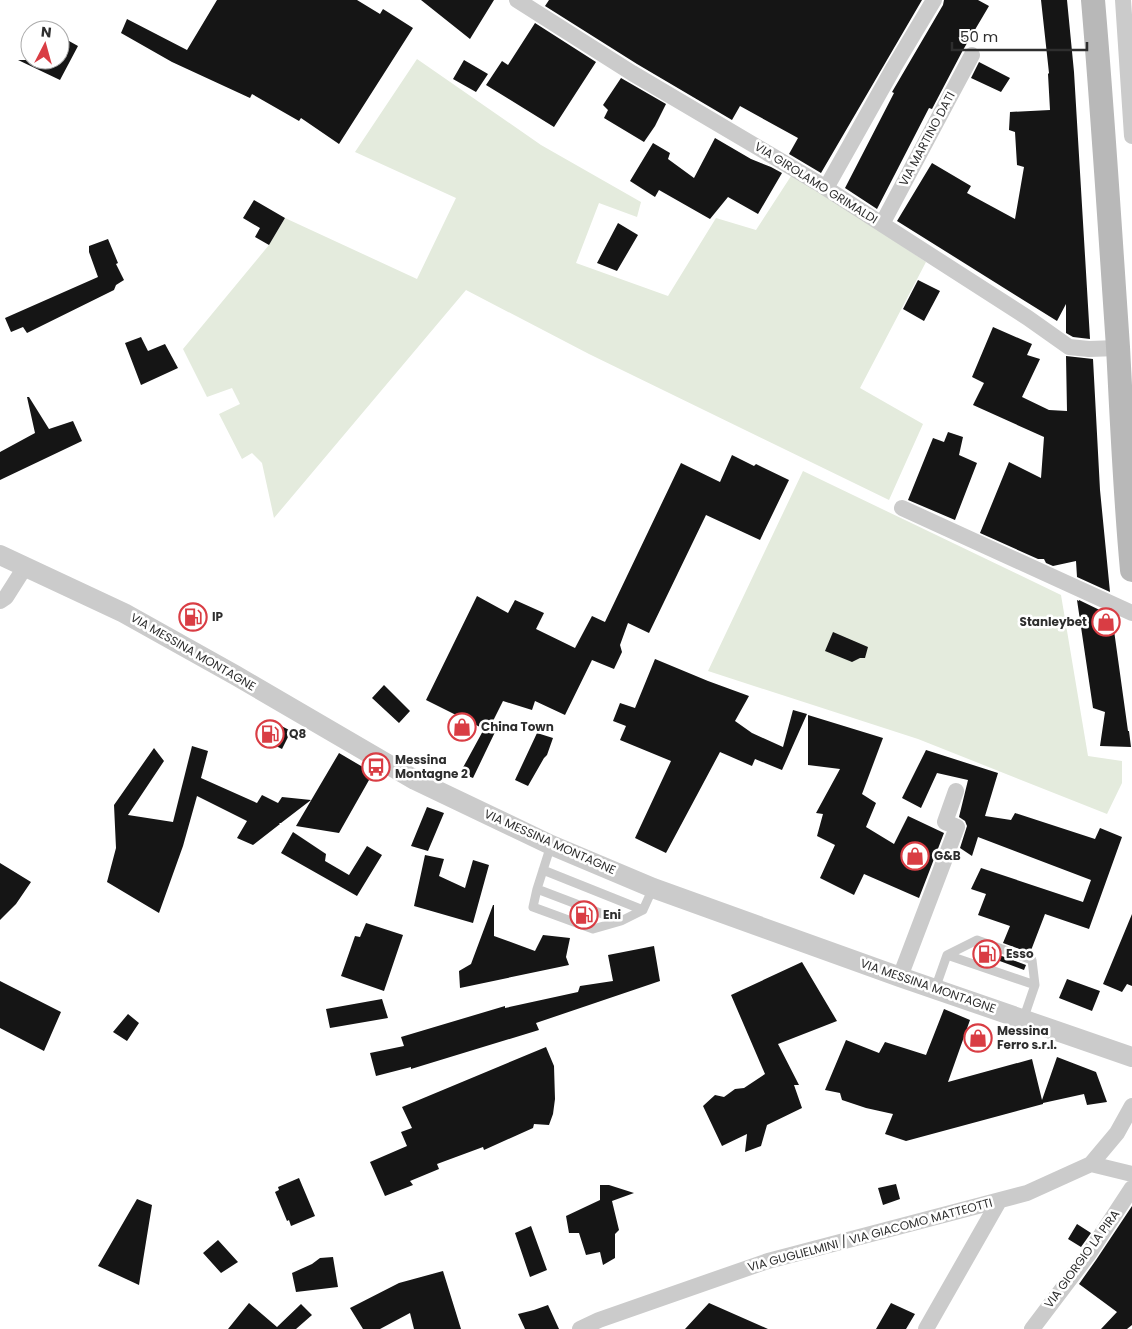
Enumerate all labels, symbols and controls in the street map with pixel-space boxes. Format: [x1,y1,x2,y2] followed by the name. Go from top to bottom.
[20,20,70,70] north arrow
[952,20,1087,52] scale bar
[40,22,53,43] text: N
[960,26,998,47] text: 50 m
[894,89,959,189] street label: VIA MARTINO DATI
[751,138,881,227] street label: VIA GIROLAMO GRIMALDI
[178,602,208,632] fuel station icon: IP
[1091,607,1121,637] shop icon: Stanleybet
[212,608,224,625] place label: IP
[127,609,259,695] street label: VIA MESSINA MONTAGNE
[1020,613,1087,630] place label: Stanleybet
[447,712,477,742] shop icon: China Town
[481,718,554,735] place label: China Town
[255,719,285,749] fuel station icon: Q8
[289,725,306,742] place label: Q8
[395,751,468,782] place label: Messina Montagne 2
[361,752,391,782] bus stop icon: Messina Montagne 2
[482,805,619,878] street label: VIA MESSINA MONTAGNE
[900,841,930,871] shop icon: G&B
[934,847,961,864] place label: G&B
[569,900,599,930] fuel station icon: Eni
[603,906,621,923] place label: Eni
[972,939,1002,969] fuel station icon: Esso
[1006,945,1034,962] place label: Esso
[858,954,998,1017] street label: VIA MESSINA MONTAGNE
[997,1022,1057,1053] place label: Messina Ferro s.r.l.
[963,1023,993,1053] shop icon: Messina Ferro s.r.l.
[746,1194,994,1275] street label: VIA GUGLIELMINI / VIA GIACOMO MATTEOTTI
[1040,1206,1123,1311] street label: VIA GIORGIO LA PIRA

